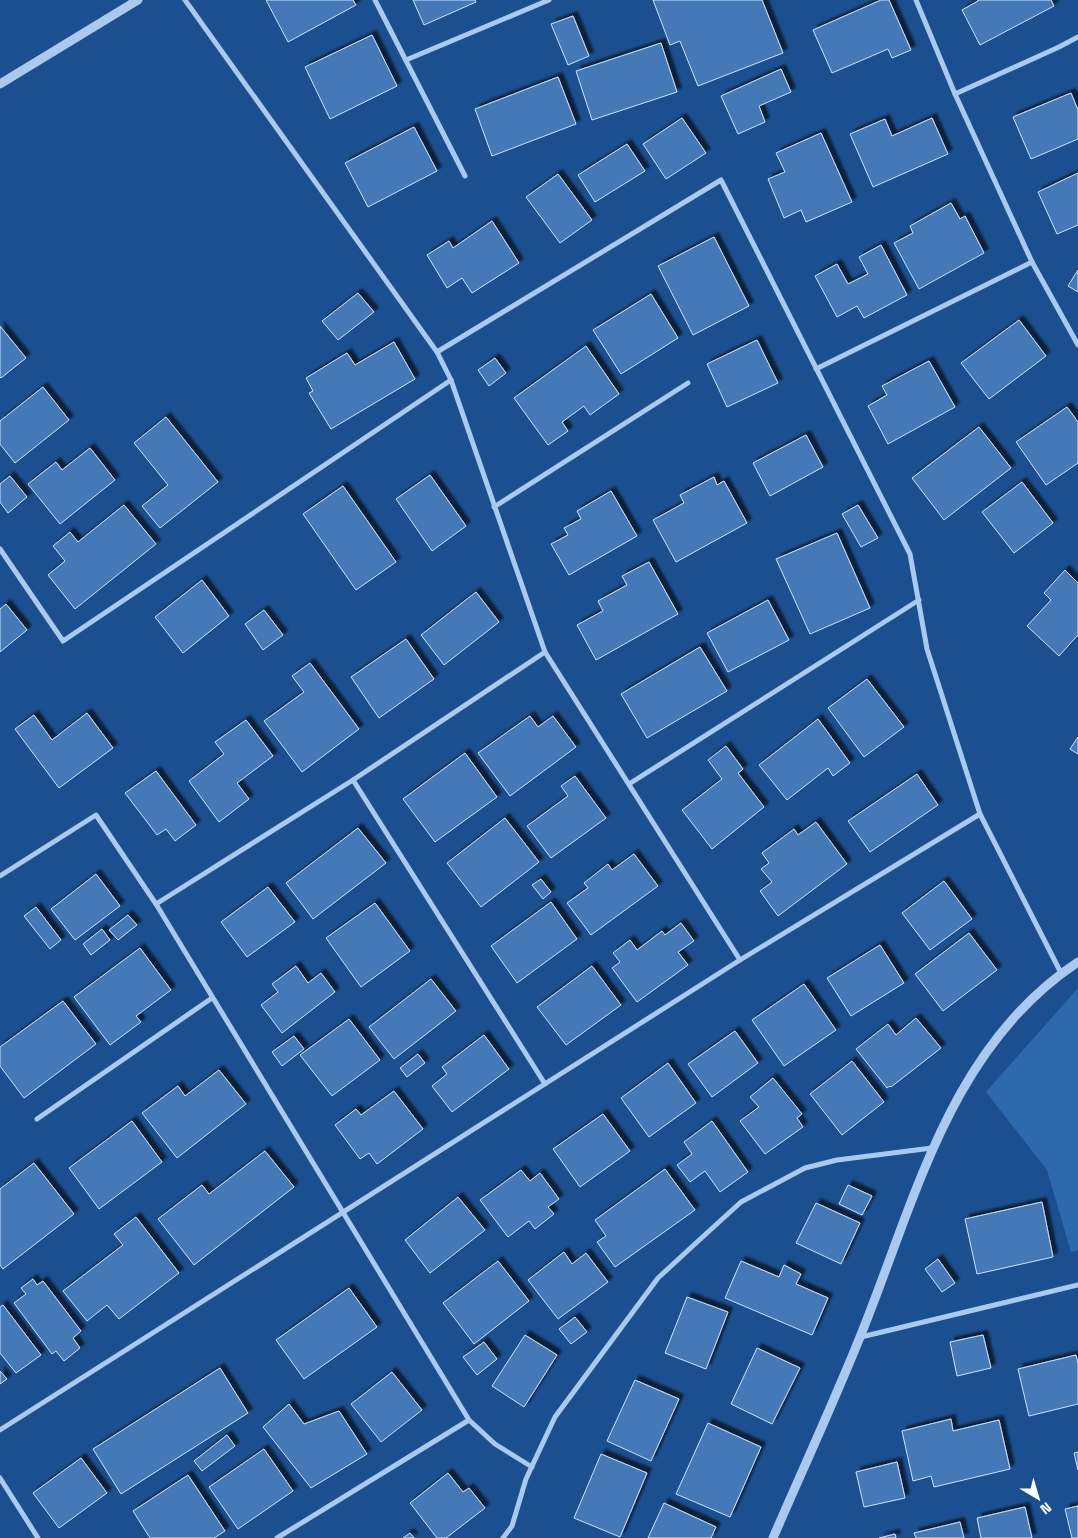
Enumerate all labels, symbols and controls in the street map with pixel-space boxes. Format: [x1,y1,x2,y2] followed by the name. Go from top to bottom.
[1013,1473,1063,1523] north arrow
[1037,1498,1055,1518] text: N

